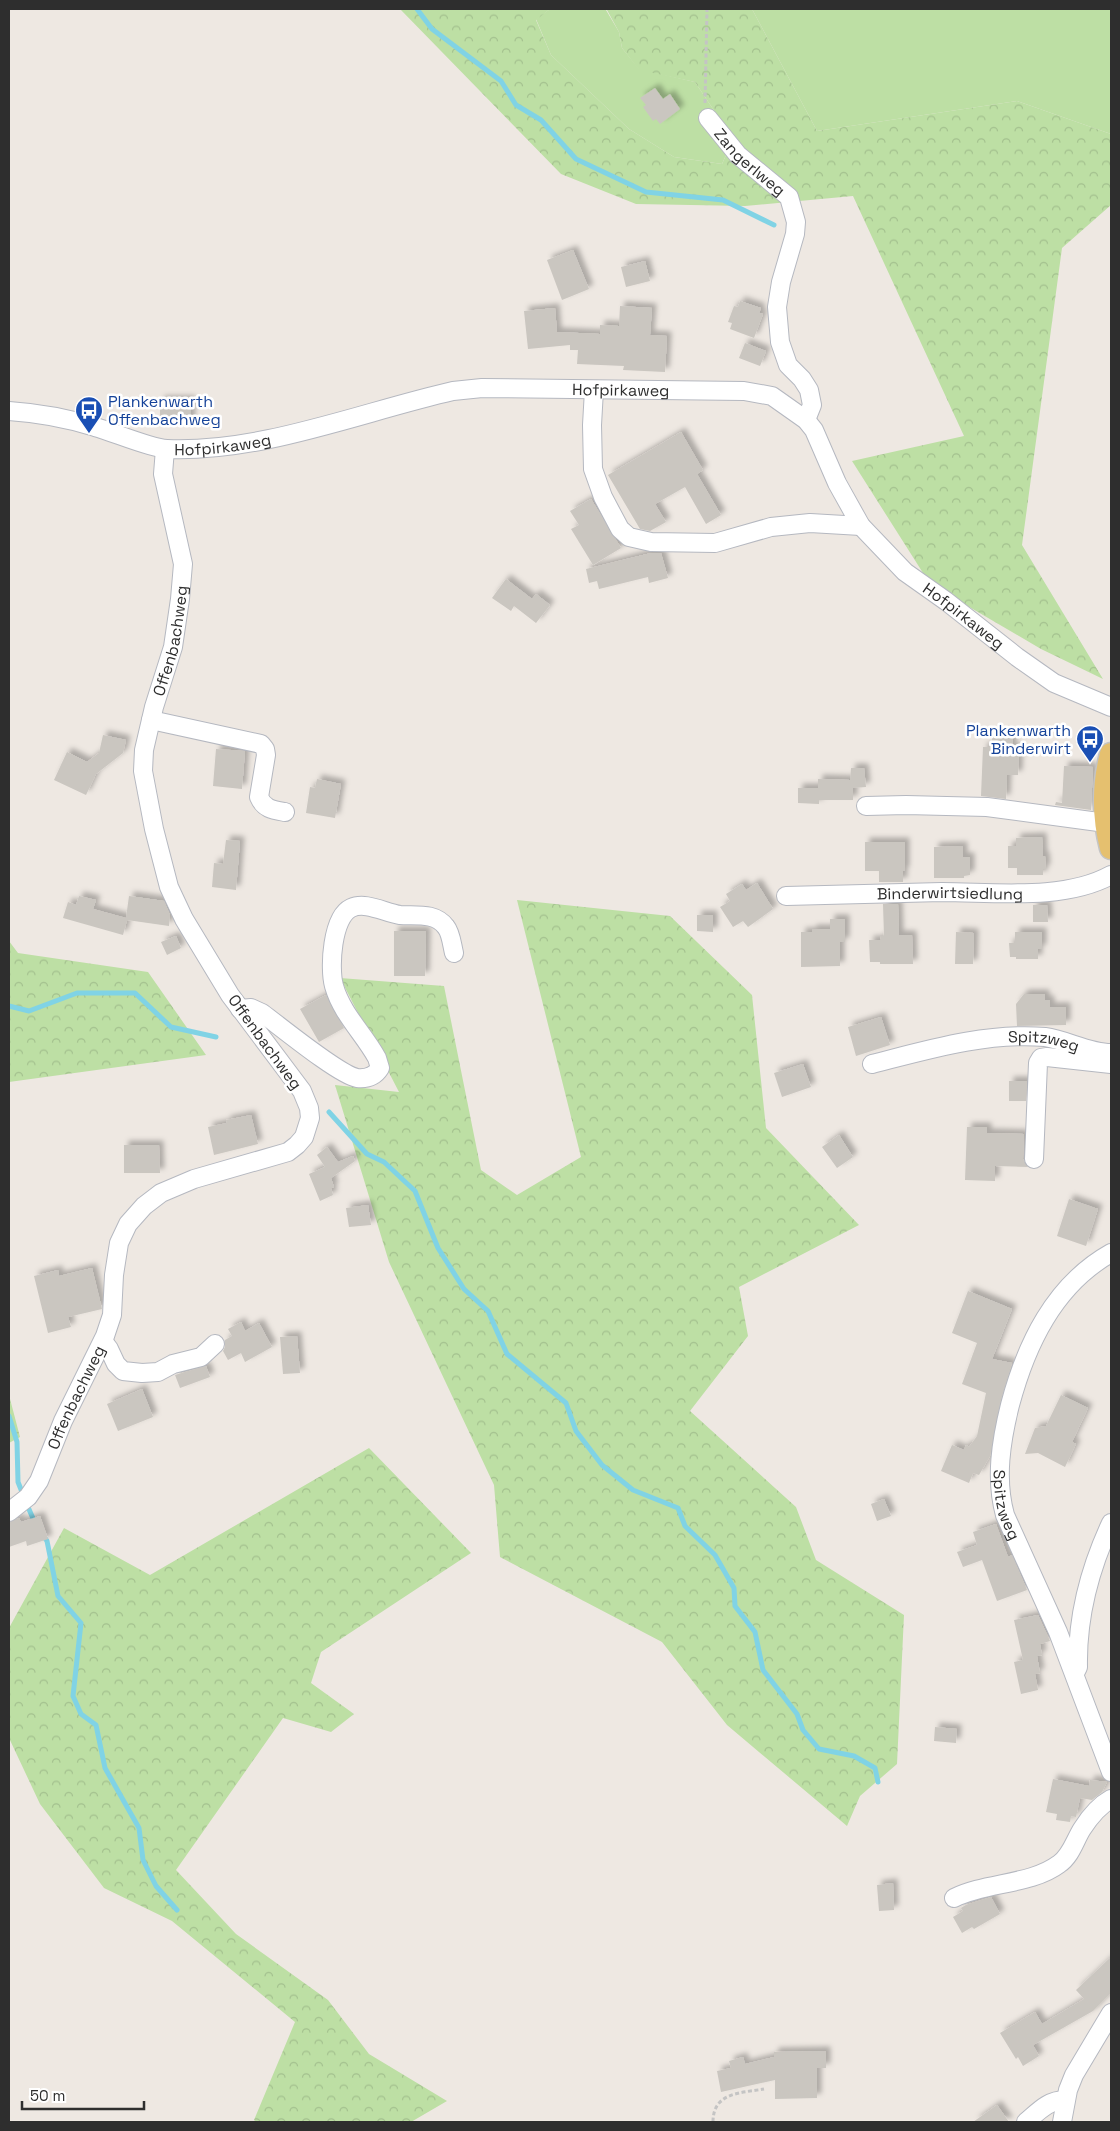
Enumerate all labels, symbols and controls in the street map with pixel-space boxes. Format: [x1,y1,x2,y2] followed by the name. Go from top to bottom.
[710,124,790,200] street label: Zangerlweg
[572,379,670,401] street label: Hofpirkaweg
[108,391,221,430] place label: Plankenwarth Offenbachweg
[74,395,104,434] bus stop icon: Plankenwarth Offenbachweg
[174,428,273,460] street label: Hofpirkaweg
[919,578,1009,654] street label: Hofpirkaweg
[148,585,192,699] street label: Offenbachweg
[966,720,1071,759] place label: Plankenwarth Binderwirt
[1075,724,1105,763] bus stop icon: Plankenwarth Binderwirt
[877,881,1023,904] street label: Binderwirtsiedlung
[223,990,307,1094] street label: Offenbachweg
[1008,1026,1082,1056] street label: Spitzweg
[42,1342,109,1452] street label: Offenbachweg
[989,1469,1025,1543] street label: Spitzweg
[22,2078,145,2110] scale bar
[30,2086,65,2105] text: 50 m

